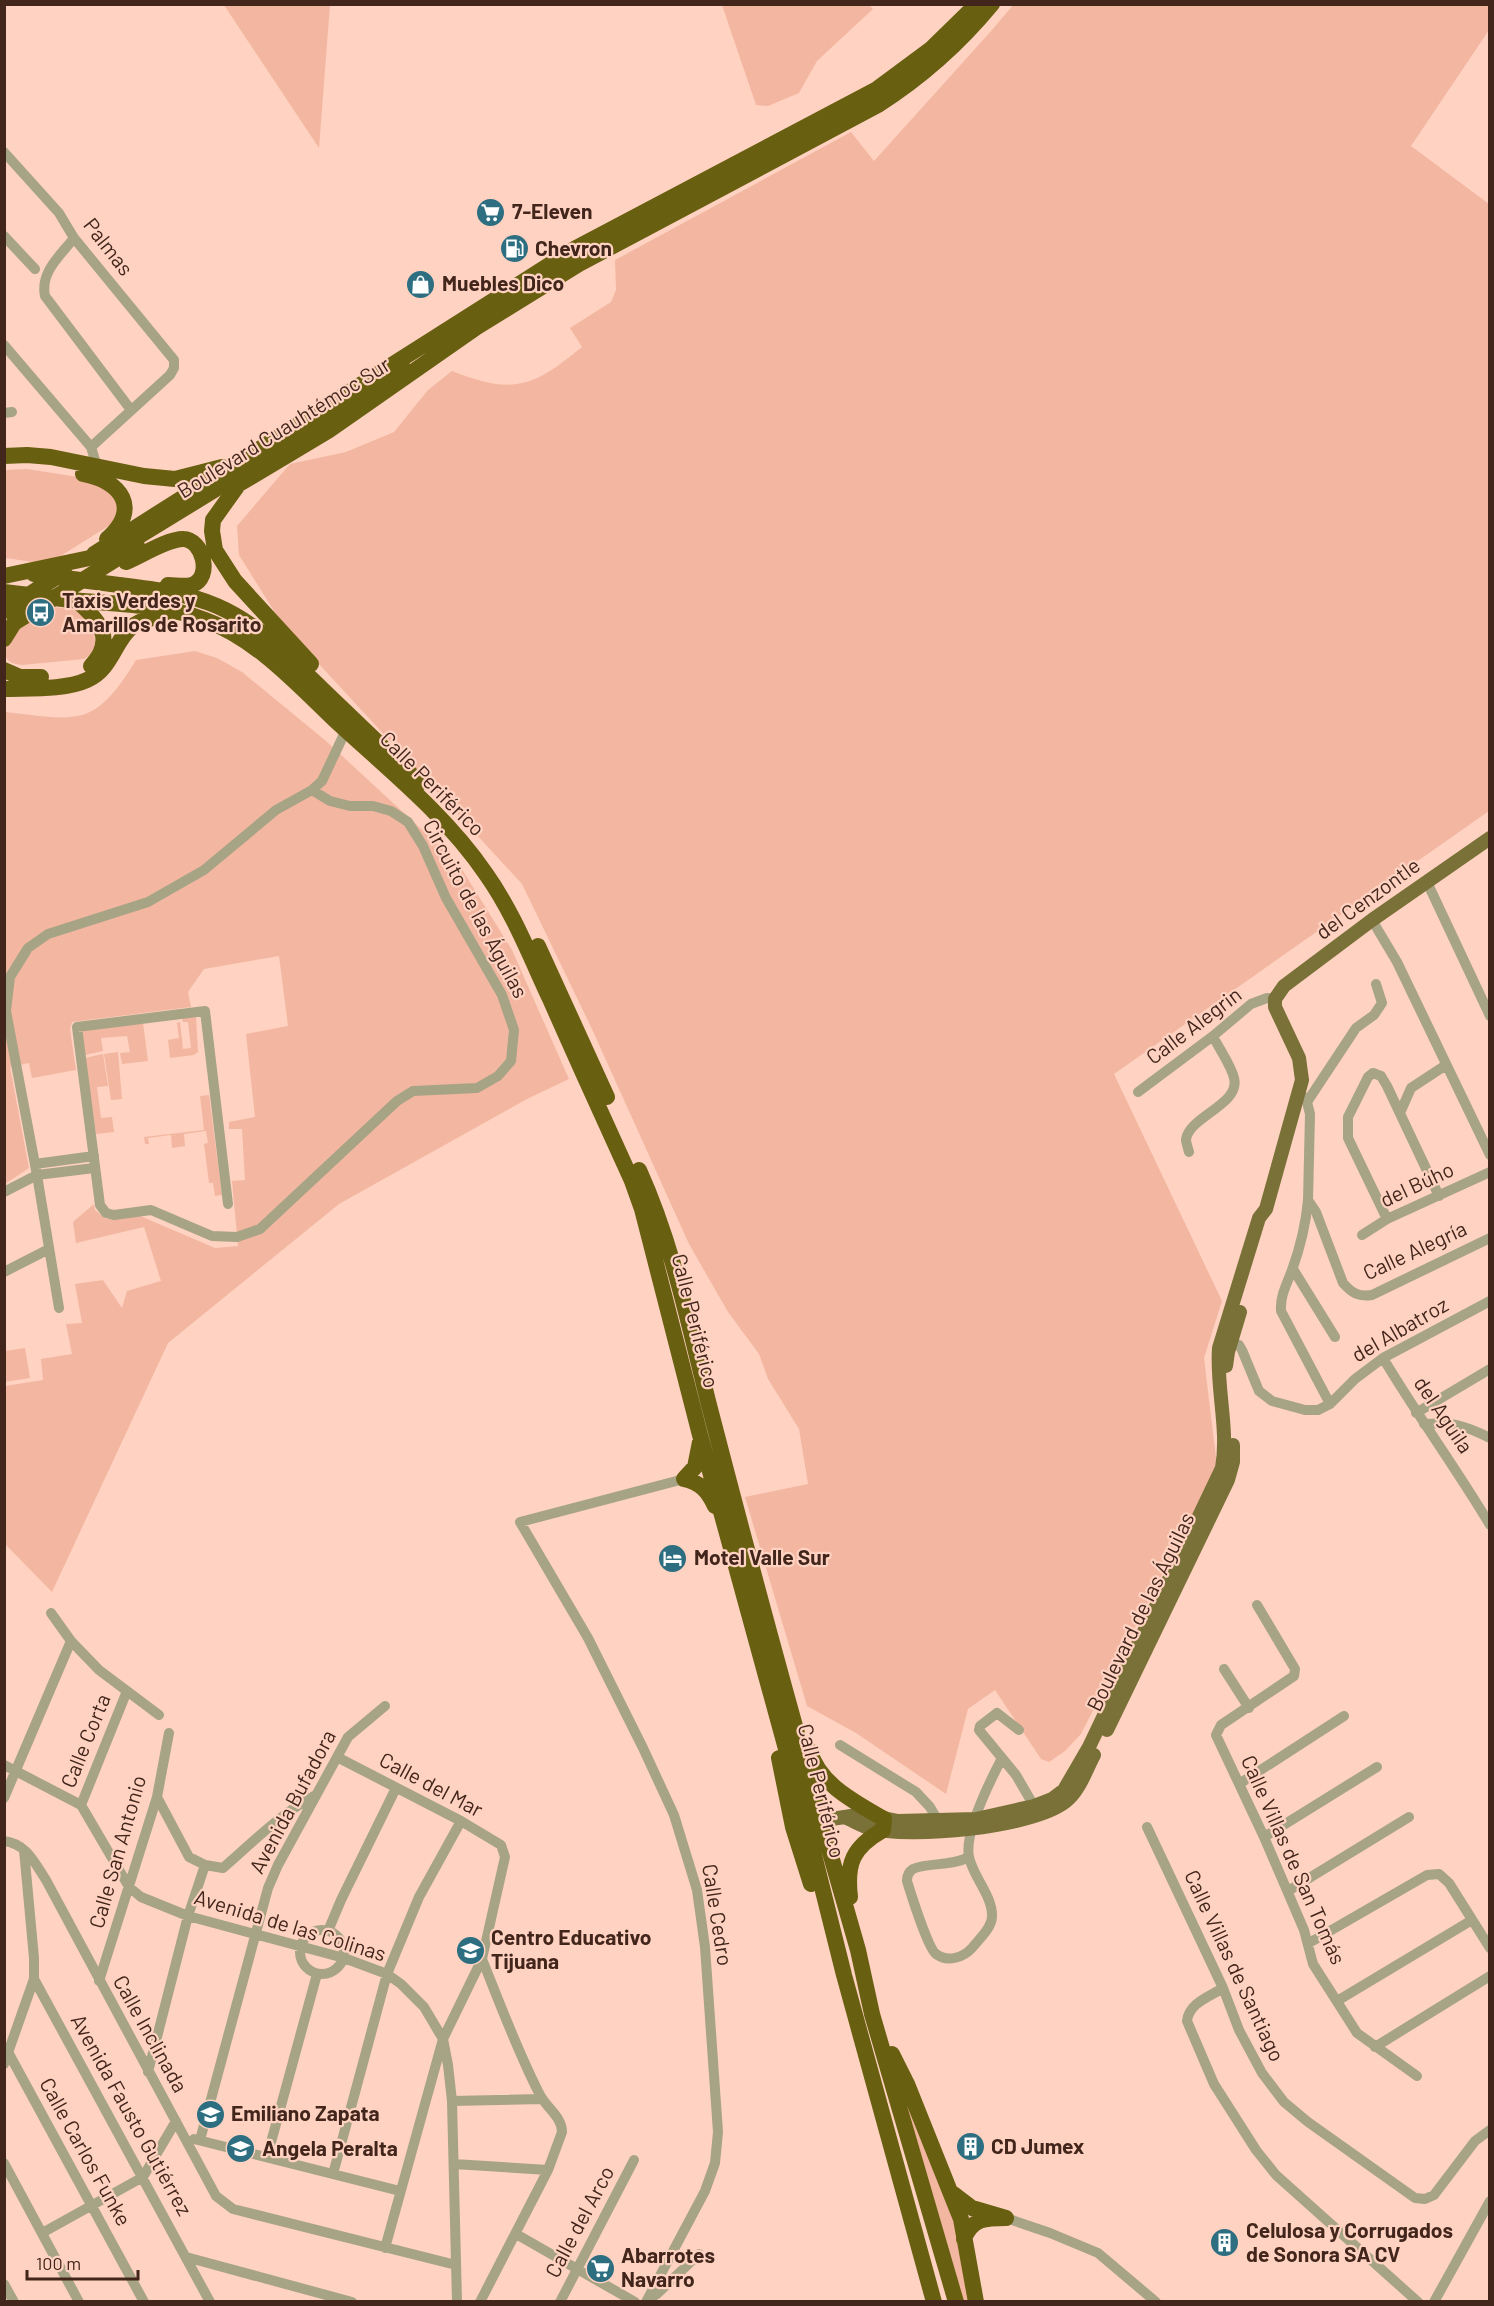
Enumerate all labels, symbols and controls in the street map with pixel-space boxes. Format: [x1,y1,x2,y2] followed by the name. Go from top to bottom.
[475,196,507,228] supermarket icon: 7-Eleven
[512,198,592,223] place label: 7-Eleven
[79,212,139,280] street label: Palmas
[498,233,530,265] fuel station icon: Chevron
[535,235,612,260] place label: Chevron
[405,268,437,300] shop icon: Muebles Dico
[442,270,564,295] place label: Muebles Dico
[172,351,394,503] street label: Boulevard Cuauhtémoc Sur
[62,587,261,636] place label: Taxis Verdes y Amarillos de Rosarito
[25,597,57,629] bus stop icon: Taxis Verdes y Amarillos de Rosarito
[376,725,491,840] street label: Calle Periférico
[419,815,534,1002] street label: Circuito de las Águilas
[1310,852,1424,944] street label: del Cenzontle
[1141,981,1246,1069] street label: Calle Alegrin
[1376,1156,1457,1212] street label: del Búho
[1359,1215,1470,1284] street label: Calle Alegría
[668,1251,725,1390] street label: Calle Periférico
[1347,1291,1452,1366] street label: del Albatroz
[1409,1371,1479,1457] street label: del Aguila
[1081,1508,1199,1715] street label: Boulevard de las Águilas
[657,1542,689,1574] hotel icon: Motel Valle Sur
[694,1544,830,1569] place label: Motel Valle Sur
[54,1690,115,1791] street label: Calle Corta
[794,1721,851,1860] street label: Calle Periférico
[243,1725,340,1877] street label: Avenida Bufadora
[376,1746,488,1822] street label: Calle del Mar
[1237,1751,1352,1968] street label: Calle Villas de San Tomás
[83,1772,150,1931] street label: Calle San Antonio
[698,1862,739,1967] street label: Calle Cedro
[1180,1866,1291,2065] street label: Calle Villas de Santiago
[191,1883,389,1966] street label: Avenida de las Colinas
[491,1924,651,1973] place label: Centro Educativo Tijuana
[454,1934,486,1966] school or university icon: Centro Educativo Tijuana
[109,1970,194,2096] street label: Calle Inclinada
[67,2009,198,2219] street label: Avenida Fausto Gutiérrez
[35,2073,137,2230] street label: Calle Carlos Funke
[194,2098,226,2130] school or university icon: Emiliano Zapata
[231,2100,380,2125] place label: Emiliano Zapata
[954,2131,986,2163] building icon: CD Jumex
[225,2133,257,2165] school or university icon: Angela Peralta
[991,2133,1084,2158] place label: CD Jumex
[262,2135,398,2160] place label: Angela Peralta
[539,2161,619,2281] street label: Calle del Arco
[1246,2217,1453,2266] place label: Celulosa y Corrugados de Sonora SA CV
[1209,2227,1241,2259] building icon: Celulosa y Corrugados de Sonora SA CV
[621,2242,715,2291] place label: Abarrotes Navarro
[27,2243,138,2281] scale bar
[36,2252,81,2274] text: 100 m
[584,2252,616,2284] supermarket icon: Abarrotes Navarro

